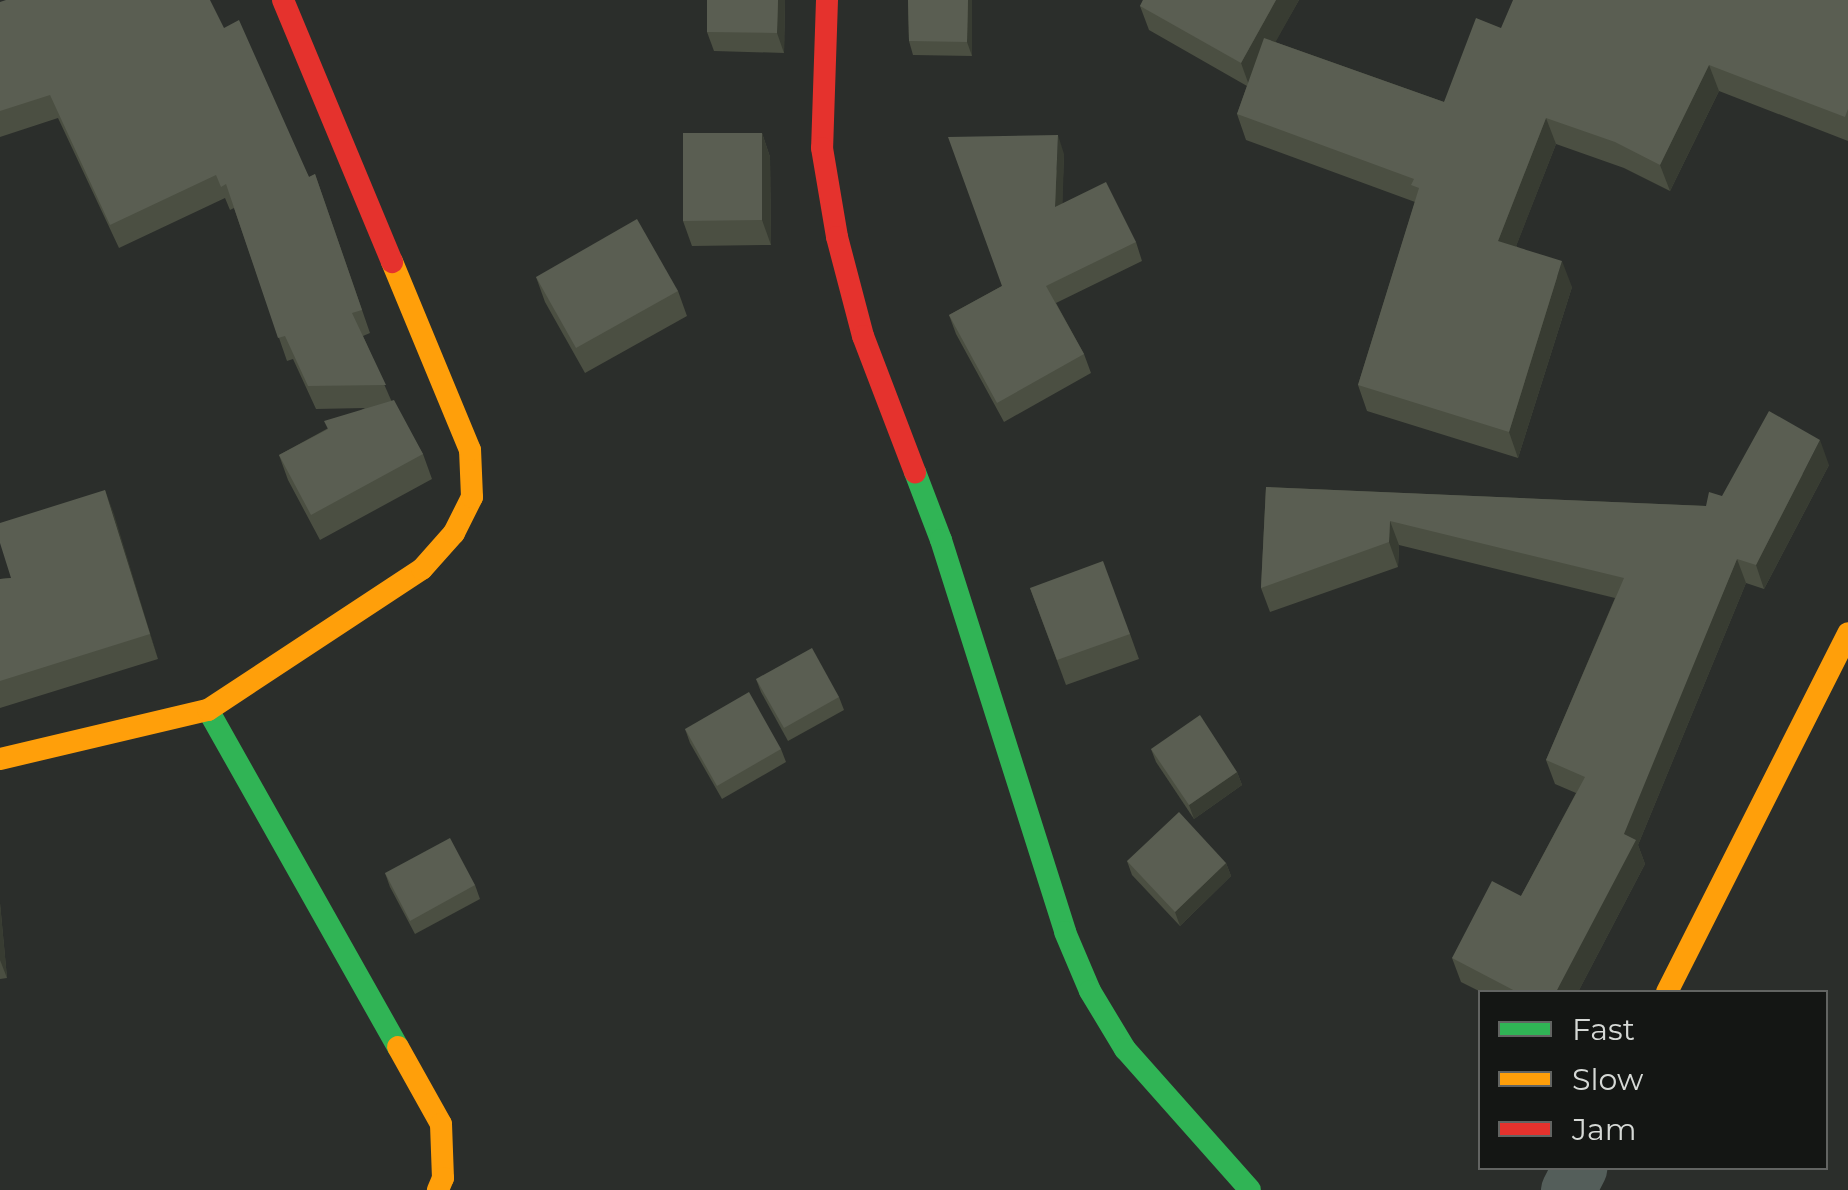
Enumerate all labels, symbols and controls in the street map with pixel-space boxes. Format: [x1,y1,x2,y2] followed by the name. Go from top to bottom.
[1478,990,1828,1170] legend
[1572,1011,1635,1048] text: Fast
[1572,1061,1643,1098] text: Slow
[1572,1111,1637,1148] text: Jam

